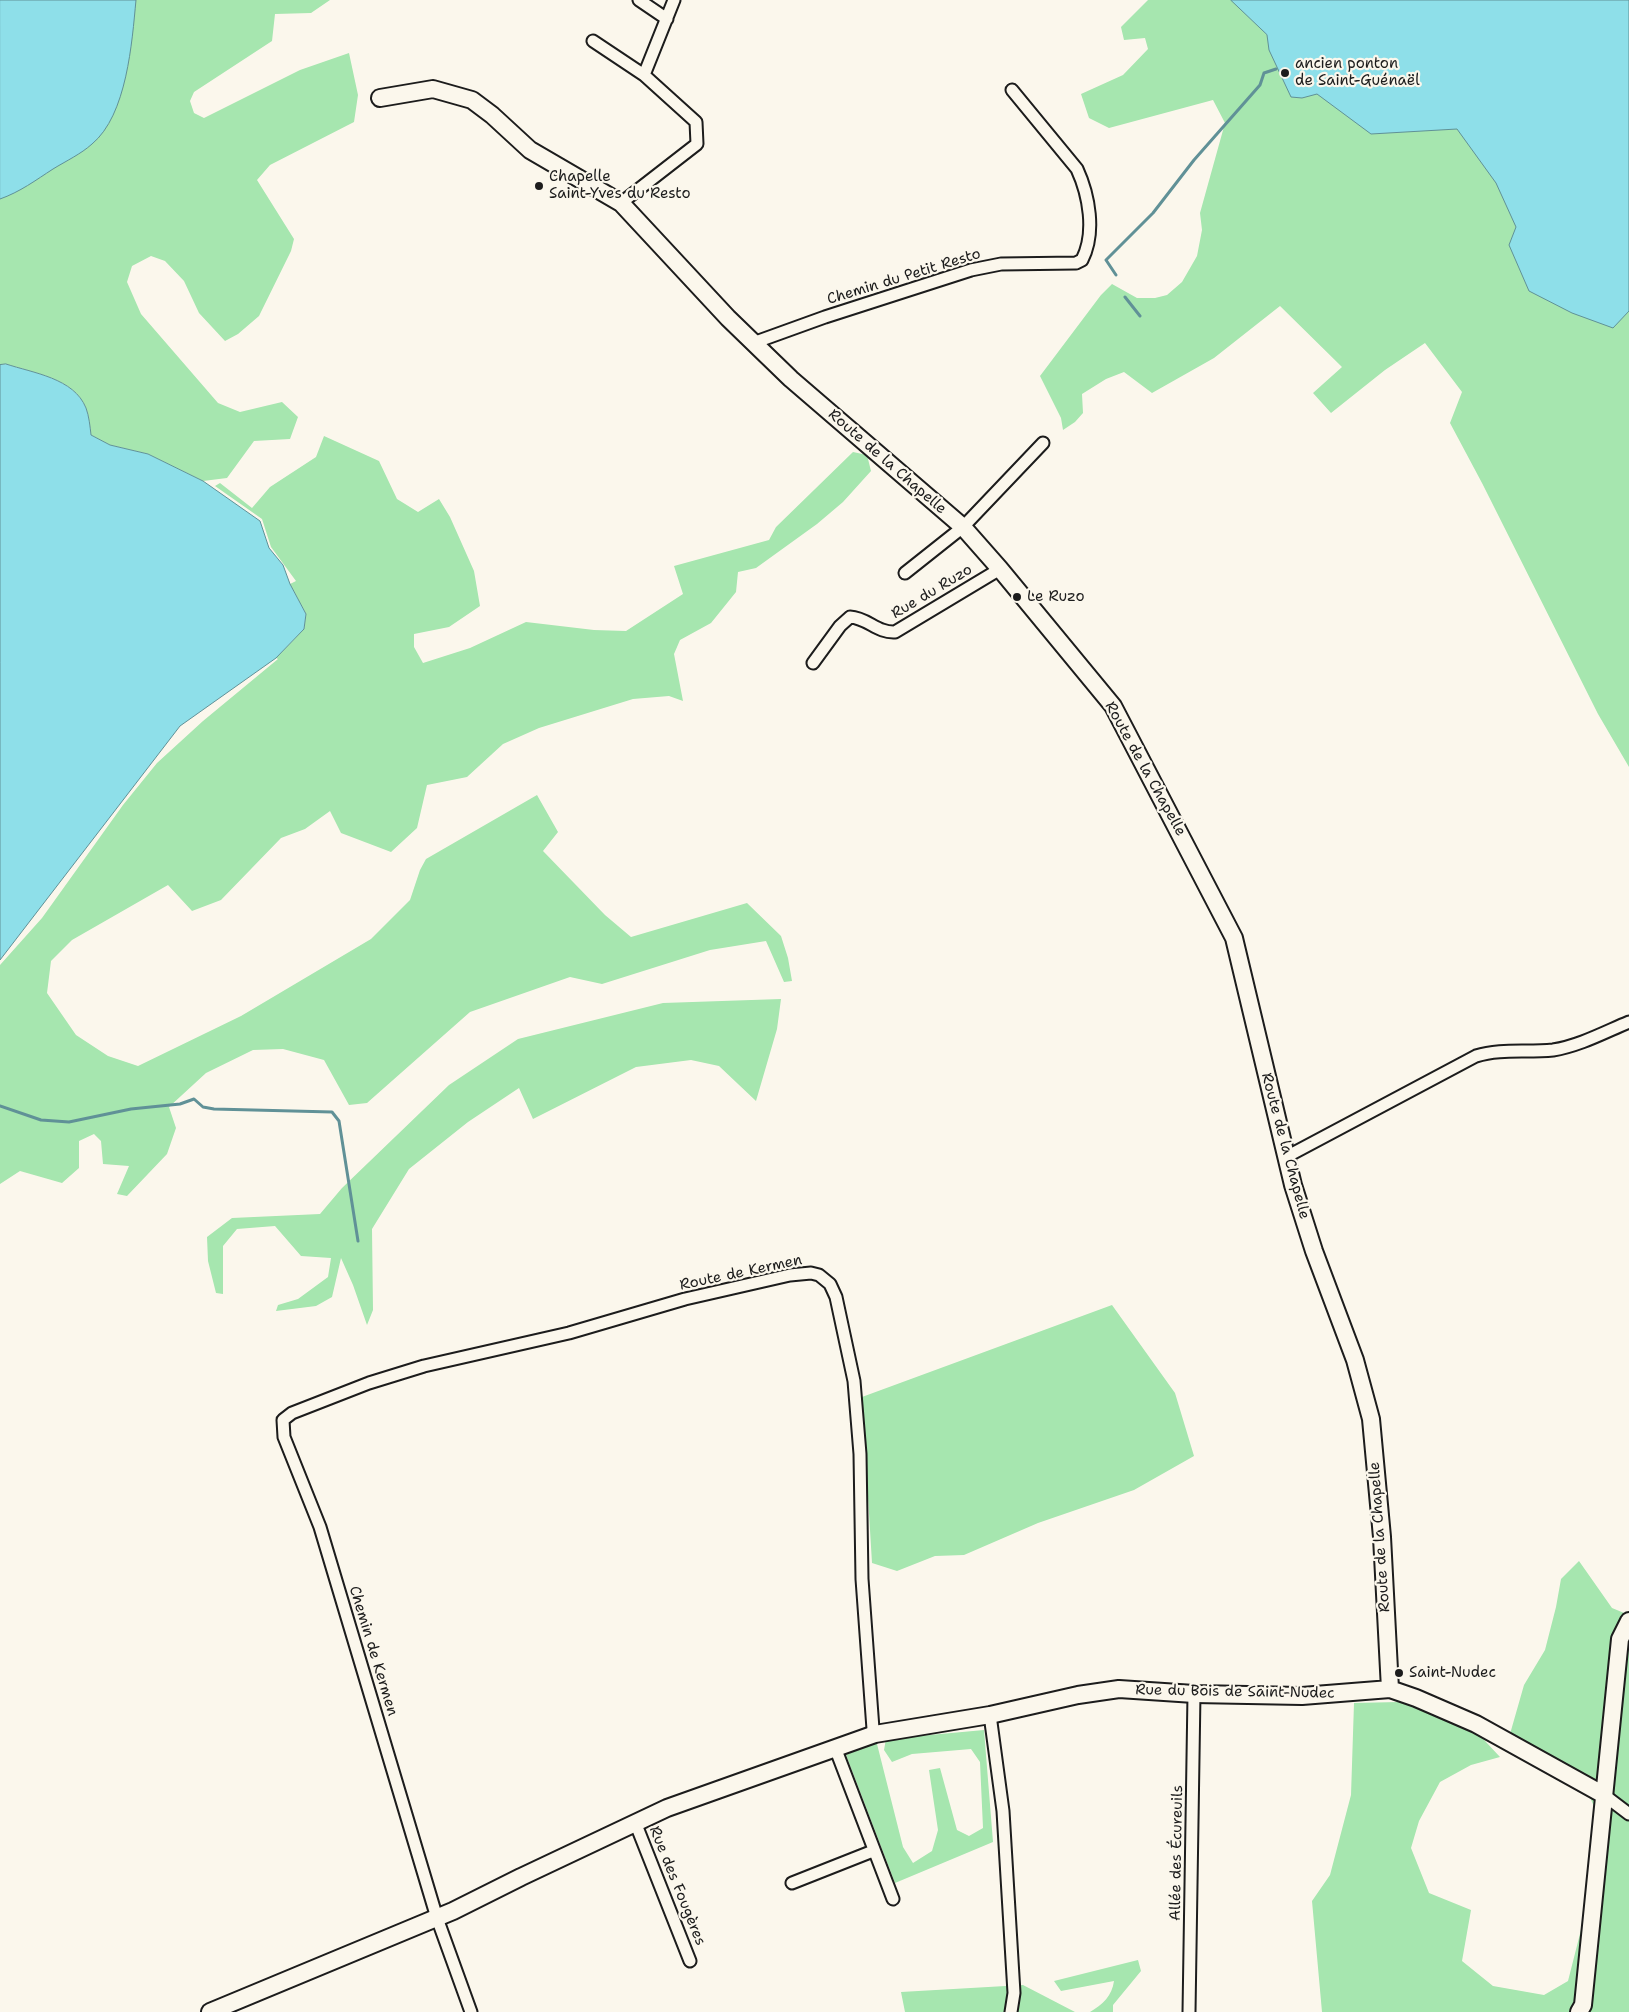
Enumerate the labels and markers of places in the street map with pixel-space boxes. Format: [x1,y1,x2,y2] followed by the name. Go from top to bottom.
[1295,55,1420,90] place label: ancien ponton de Saint-Guénaël
[1279,67,1291,79] marker: ancien ponton de Saint-Guénaël
[549,168,690,203] place label: Chapelle Saint-Yves du Resto
[533,180,545,192] marker: Chapelle Saint-Yves du Resto
[1027,588,1084,606] place label: Le Ruzo
[1011,591,1023,603] marker: Le Ruzo
[1409,1664,1496,1682] place label: Saint-Nudec
[1393,1667,1405,1679] marker: Saint-Nudec

